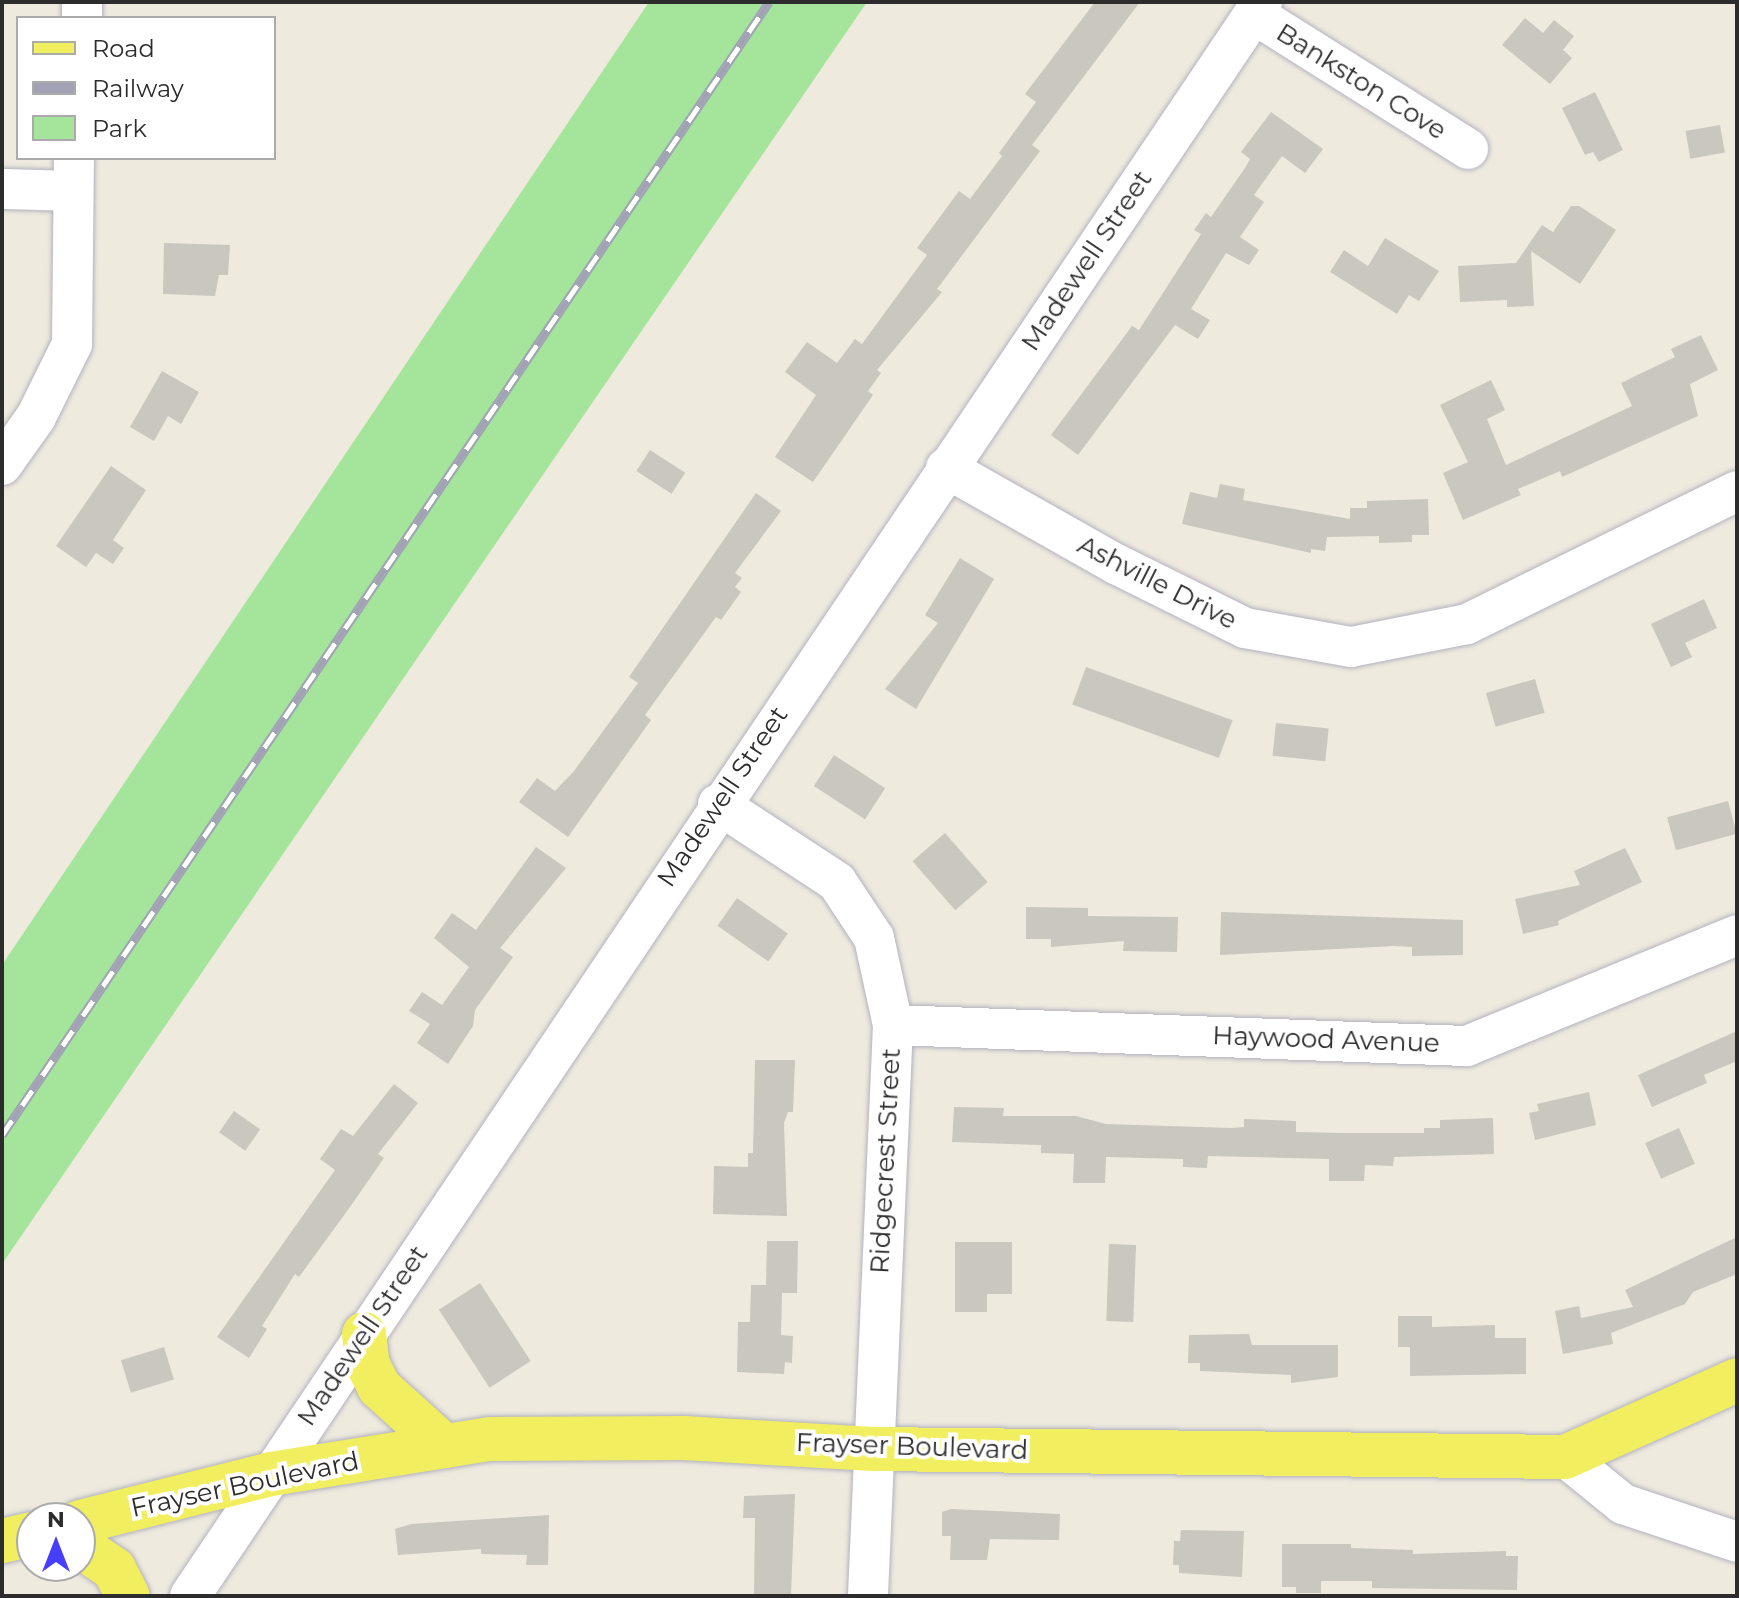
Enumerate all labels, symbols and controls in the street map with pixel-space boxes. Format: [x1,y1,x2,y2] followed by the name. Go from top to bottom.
[16,16,276,160] legend
[1270,17,1452,147] street label: Bankston Cove
[92,34,155,63] text: Road
[92,74,184,103] text: Railway
[92,114,147,143] text: Park
[1015,165,1159,357] street label: Madewell Street
[1072,530,1242,636] street label: Ashville Drive
[651,701,795,893] street label: Madewell Street
[1212,1020,1440,1060] street label: Haywood Avenue
[865,1047,907,1275] street label: Ridgecrest Street
[291,1240,435,1432] street label: Madewell Street
[795,1427,1029,1467] street label: Frayser Boulevard
[128,1446,362,1524] street label: Frayser Boulevard
[16,1502,96,1582] north arrow
[47,1506,65,1533] text: N

